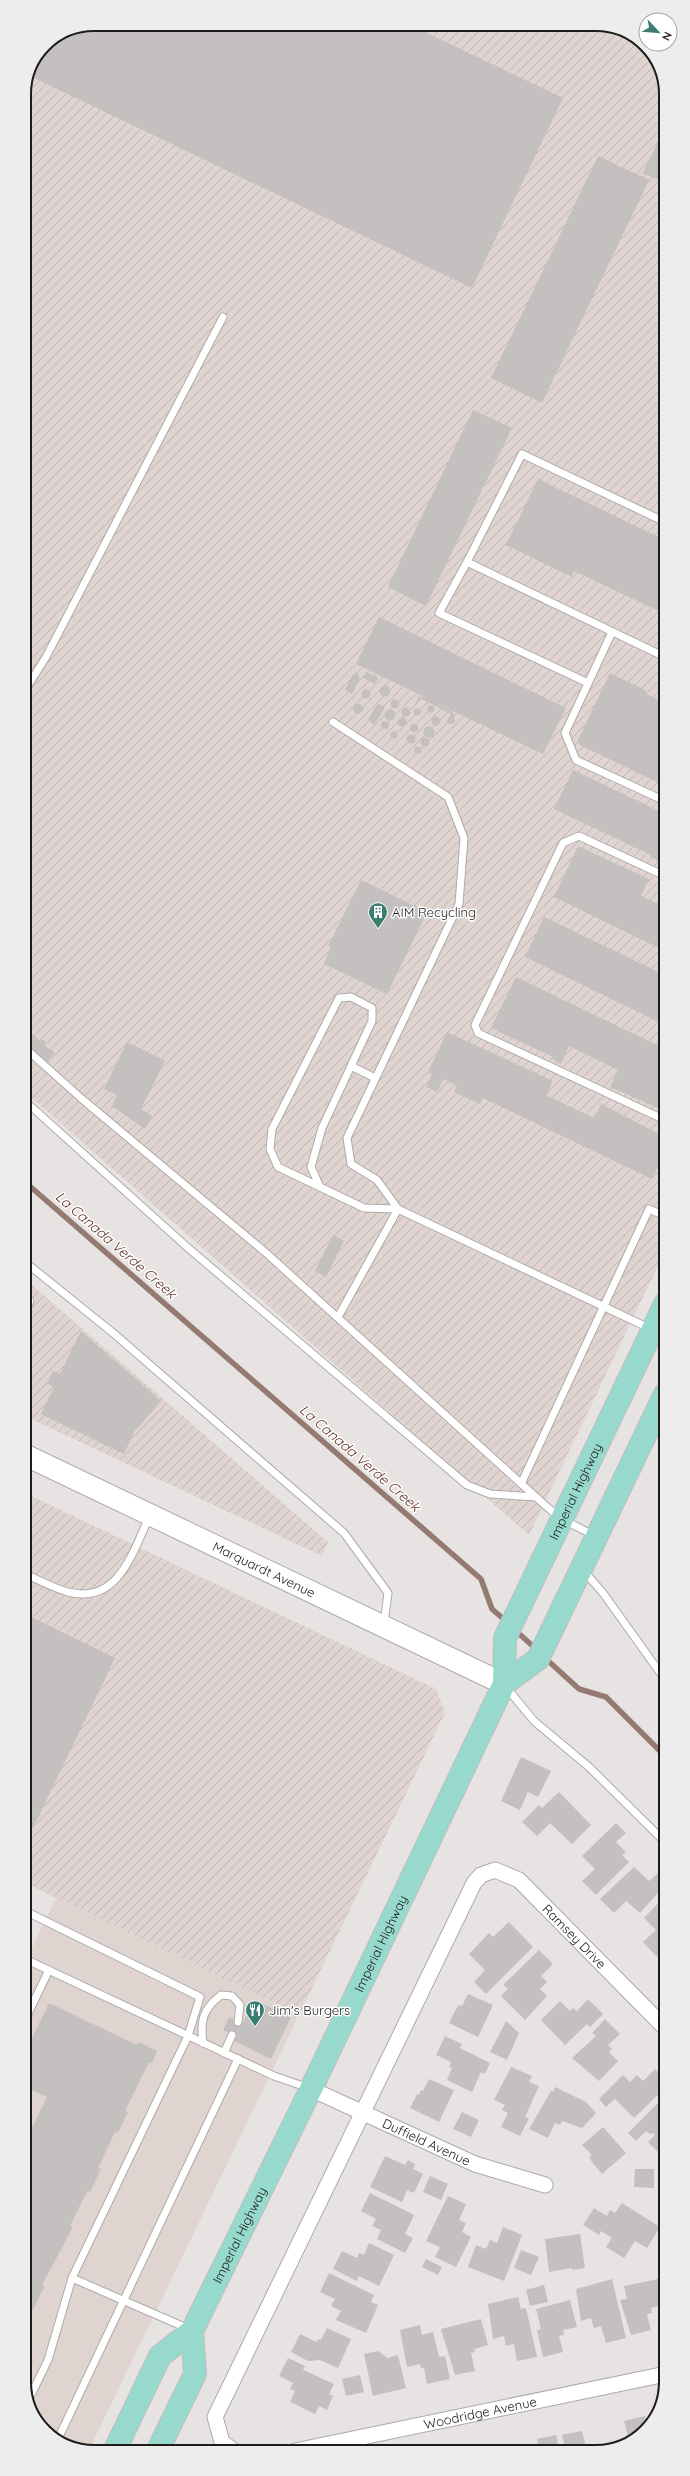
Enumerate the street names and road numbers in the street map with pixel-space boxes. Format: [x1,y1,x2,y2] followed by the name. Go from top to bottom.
[545,1440,605,1542] street label: Imperial Highway
[210,1538,318,1601] street label: Marquardt Avenue
[350,1892,410,1994] street label: Imperial Highway
[539,1901,610,1972] street label: Ramsey Drive
[380,2115,473,2169] street label: Duffield Avenue
[209,2184,270,2286] street label: Imperial Highway
[422,2393,538,2432] street label: Woodridge Avenue

